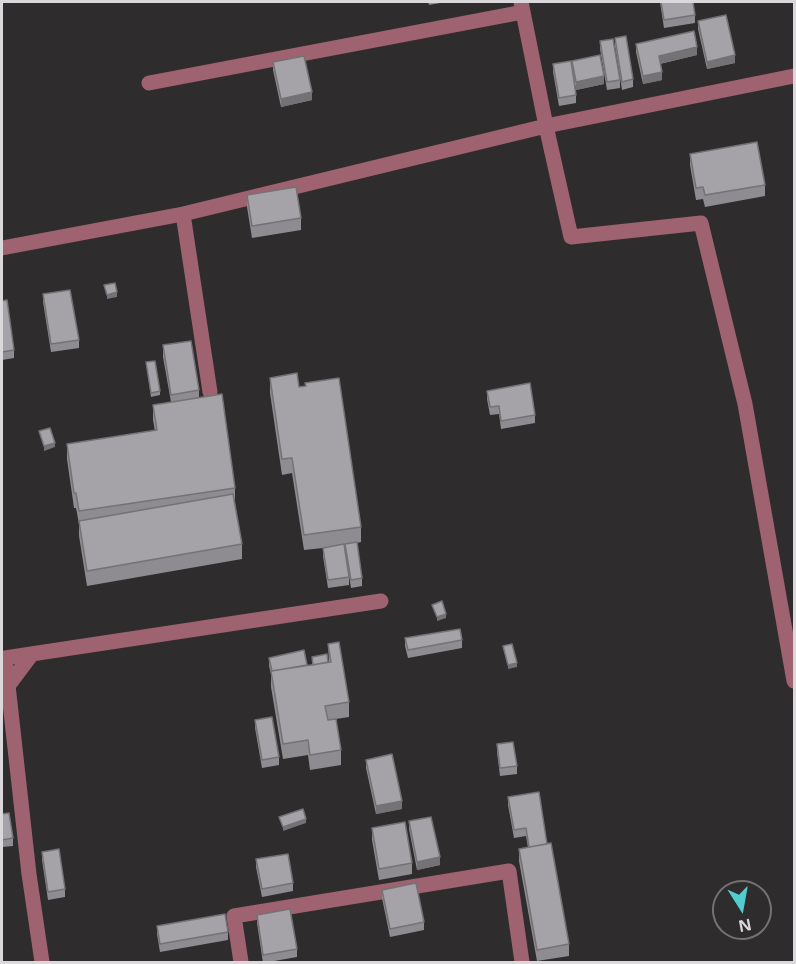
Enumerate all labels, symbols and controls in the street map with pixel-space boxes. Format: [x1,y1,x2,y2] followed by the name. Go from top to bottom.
[712,880,772,940] north arrow
[737,914,754,938] text: N

